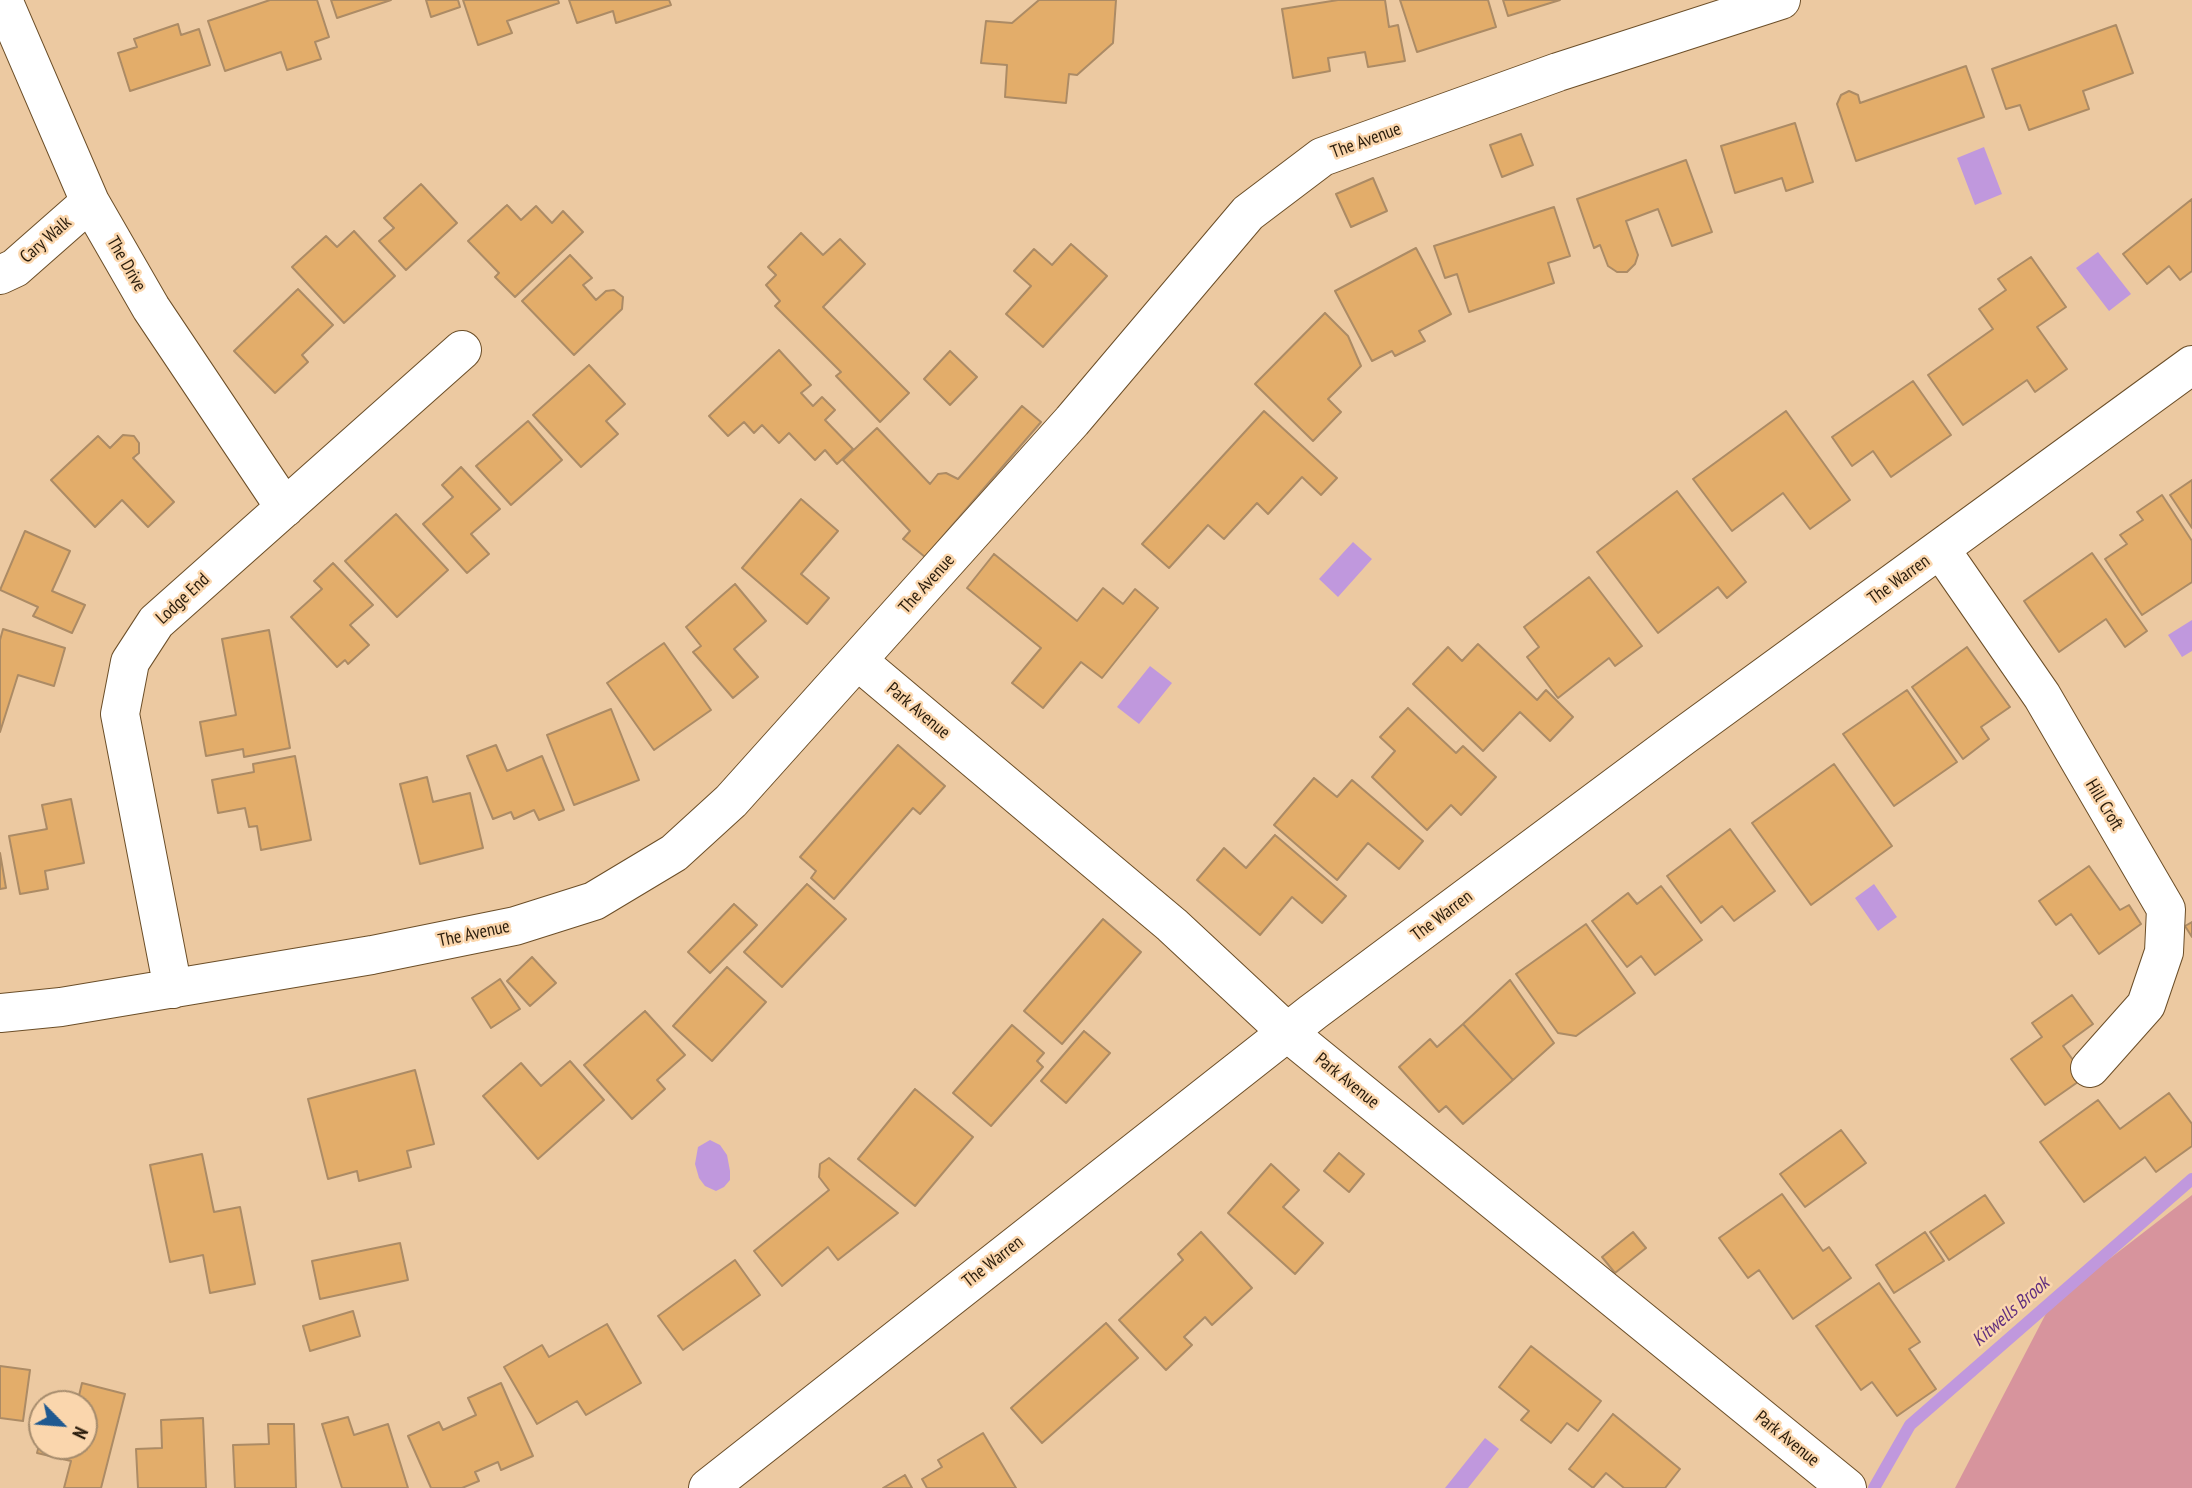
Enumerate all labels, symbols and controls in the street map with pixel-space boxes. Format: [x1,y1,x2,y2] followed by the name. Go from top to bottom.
[1328,118,1404,164] street label: The Avenue
[16,212,76,268] street label: Cary Walk
[102,233,150,295] street label: The Drive
[895,550,959,618] street label: The Avenue
[1864,550,1934,610] street label: The Warren
[152,569,214,629] street label: Lodge End
[882,678,954,744] street label: Park Avenue
[2080,776,2128,834] street label: Hill Croft
[1407,886,1477,946] street label: The Warren
[436,916,512,952] street label: The Avenue
[1311,1049,1383,1113] street label: Park Avenue
[958,1232,1028,1292] street label: The Warren
[1968,1272,2054,1352] water label: Kitwells Brook
[28,1390,98,1460] north arrow
[1751,1407,1823,1471] street label: Park Avenue
[67,1423,93,1443] text: N

